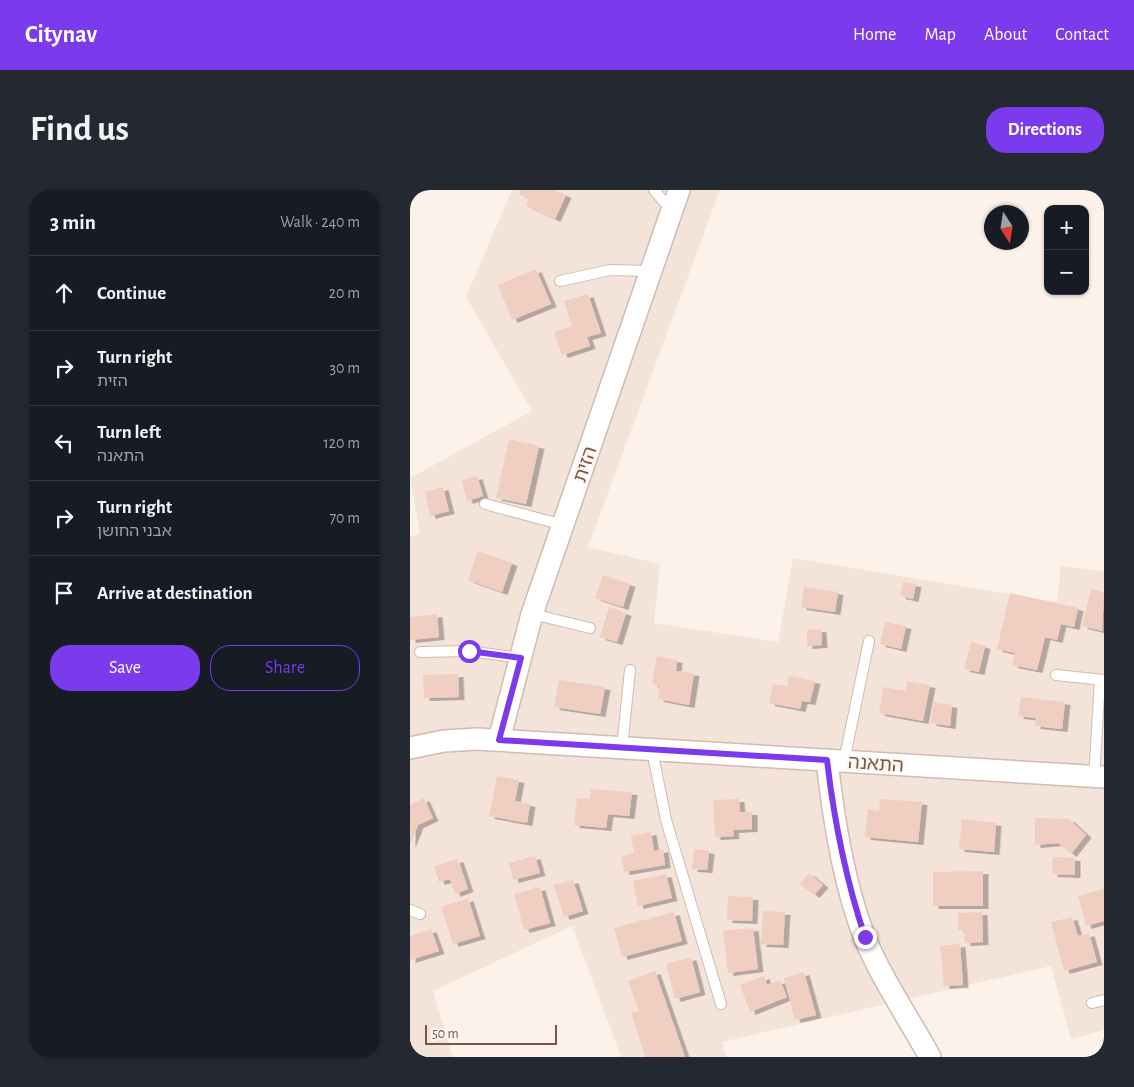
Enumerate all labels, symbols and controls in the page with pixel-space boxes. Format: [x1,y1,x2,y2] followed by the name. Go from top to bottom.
[25,23,97,47] text: Citynav
[853,26,896,44] text: Home
[924,26,956,44] text: Map
[984,26,1027,44] text: About
[1055,26,1109,44] text: Contact
[986,107,1104,153] button: Directions
[30,112,129,147] text: Find us
[984,205,1029,250] north arrow
[1044,205,1089,295] map controls
[1044,205,1089,250] button: +
[50,212,96,233] text: 3 min
[280,214,360,230] text: Walk · 240 m
[1044,250,1089,295] button: −
[50,279,78,307] icon: ahead
[97,284,166,303] text: Continue
[329,285,360,301] text: 20 m
[97,348,172,367] text: Turn right
[50,354,78,382] icon: right
[330,360,360,376] text: 30 m
[97,373,128,389] text: הזית
[97,423,161,442] text: Turn left
[50,429,78,457] icon: left
[323,435,360,451] text: 120 m
[571,444,600,485] street label: הזית
[97,448,144,464] text: התאנה
[97,498,172,517] text: Turn right
[50,504,78,532] icon: right
[329,510,360,526] text: 70 m
[97,523,172,539] text: אבני החושן
[50,579,78,607] icon: arrive
[97,584,253,603] text: Arrive at destination
[458,640,481,663] route start
[50,645,200,691] button: Save
[210,645,360,691] button: Share
[847,753,905,776] street label: התאנה
[854,926,877,949] route end
[425,1022,558,1045] scale bar
[432,1027,459,1041] text: 50 m

